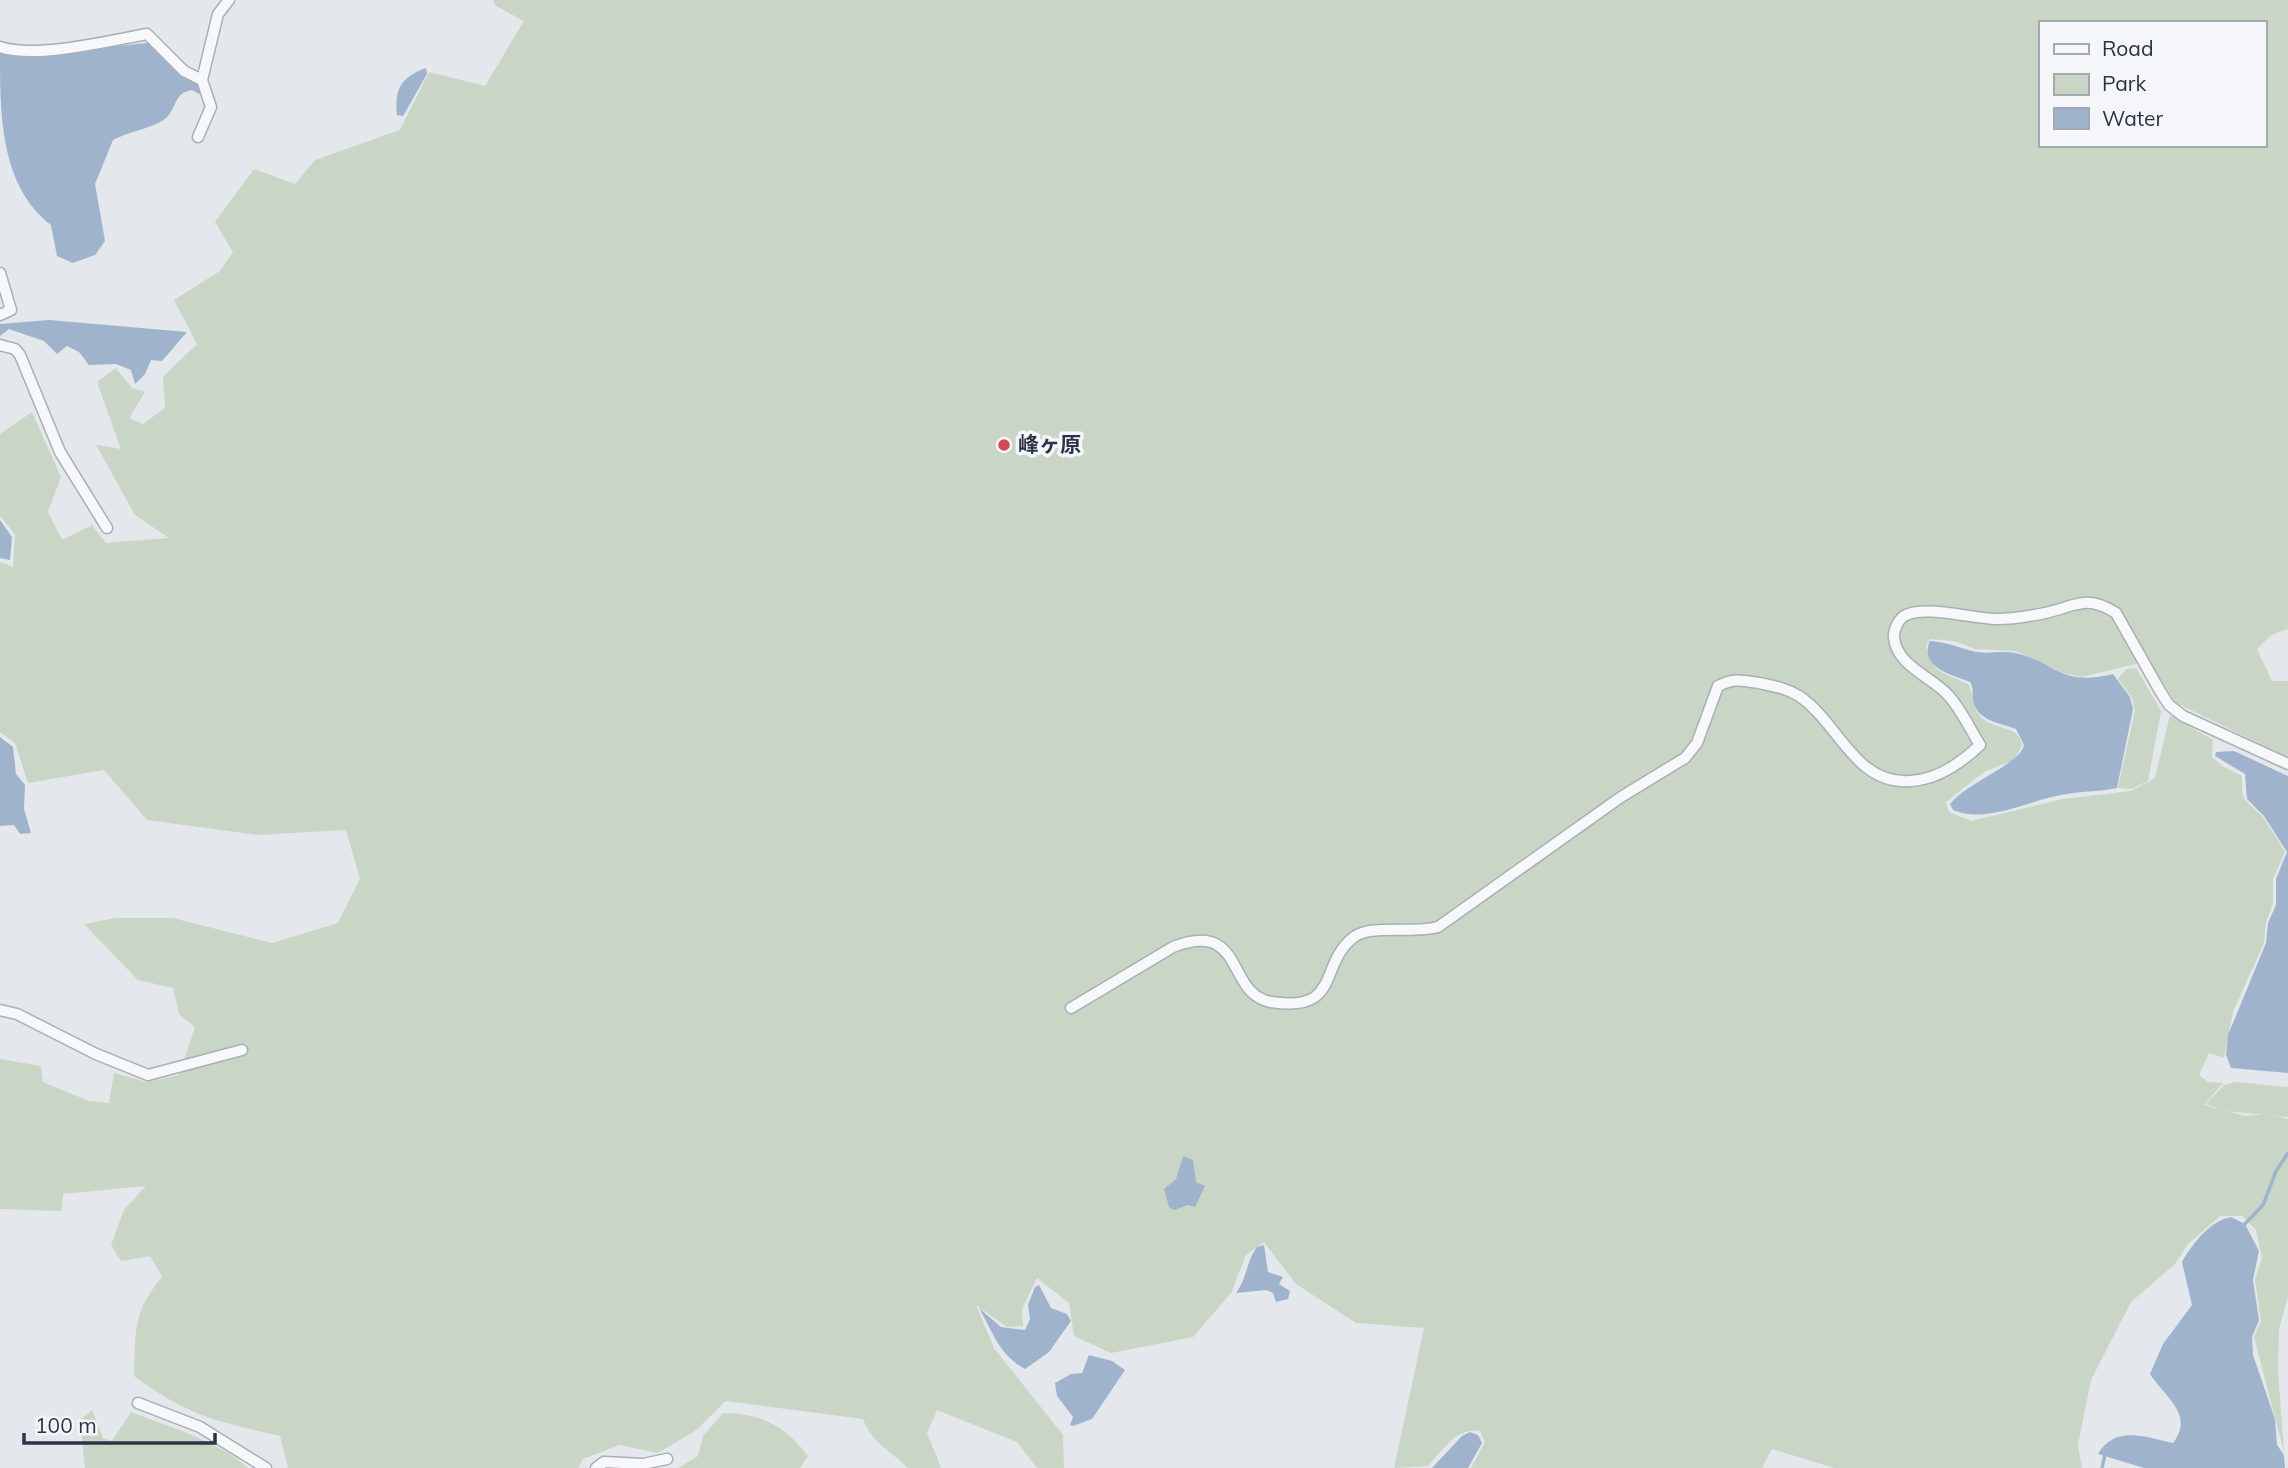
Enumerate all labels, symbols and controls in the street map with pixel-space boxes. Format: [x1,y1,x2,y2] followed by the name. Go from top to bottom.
[2039,21,2267,147] legend
[2102,35,2153,61] text: Road
[2102,70,2146,96] text: Park
[2102,105,2163,131] text: Water
[1018,431,1081,457] place label: 峰ヶ原
[996,437,1012,453] marker: 峰ヶ原
[24,1402,215,1446] scale bar
[35,1412,97,1438] text: 100 m

